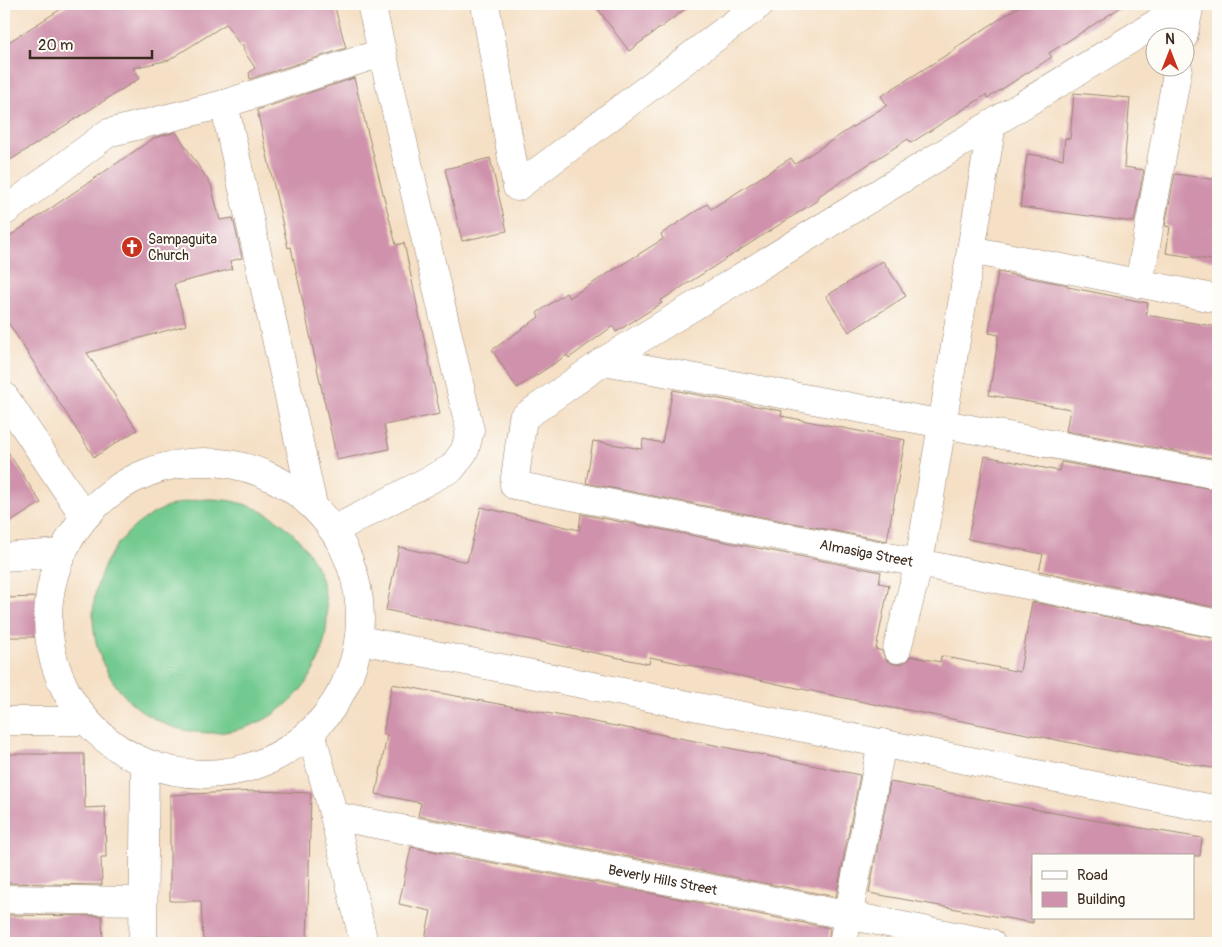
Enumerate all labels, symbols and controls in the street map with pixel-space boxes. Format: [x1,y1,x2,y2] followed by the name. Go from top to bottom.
[30,28,152,60] scale bar
[1144,28,1194,78] north arrow
[1165,31,1175,48] text: N
[38,36,73,55] text: 20 m
[148,231,217,264] place label: Sampaguita Church
[120,235,144,259] church icon: Sampaguita Church
[818,536,915,571] street label: Almasiga Street
[1032,854,1194,920] legend
[607,861,719,899] street label: Beverly Hills Street
[1077,866,1108,885] text: Road
[1077,890,1125,909] text: Building

